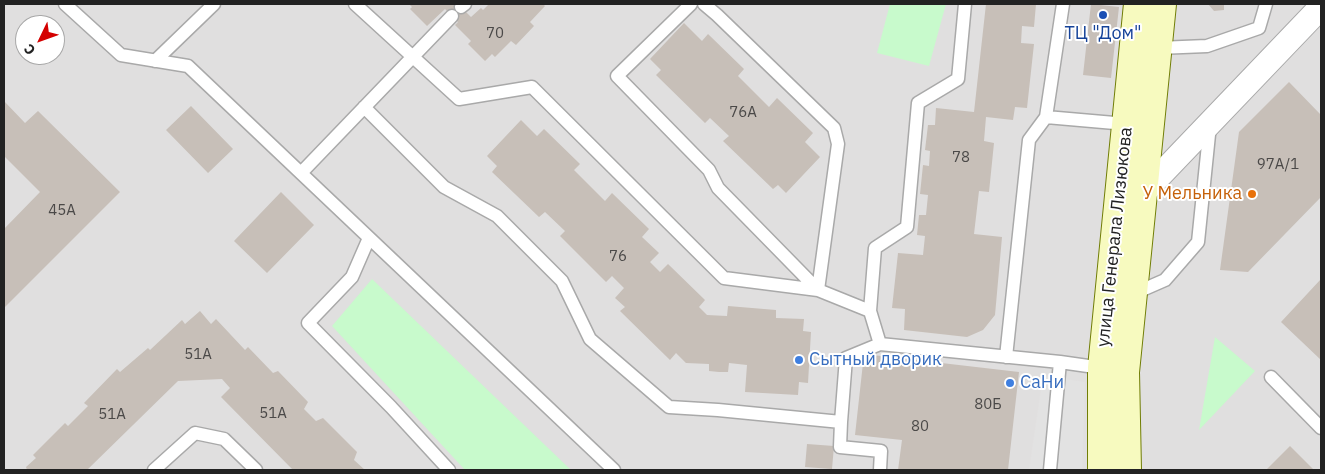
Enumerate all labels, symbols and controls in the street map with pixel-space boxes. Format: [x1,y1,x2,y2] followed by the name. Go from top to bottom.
[1097,9,1109,21] marker: ТЦ "Дом"
[15,15,65,65] north arrow
[1064,23,1142,45] place label: ТЦ "Дом"
[486,25,504,43] house number: 70
[20,40,39,59] text: С
[729,104,757,122] house number: 76А
[1093,126,1137,348] street label: улица Генерала Лизюкова
[952,149,970,167] house number: 78
[1257,156,1299,174] house number: 97А/1
[1143,183,1242,205] place label: У Мельника
[1246,188,1258,200] marker: У Мельника
[48,202,76,220] house number: 45А
[609,248,627,266] house number: 76
[184,346,212,364] house number: 51А
[809,349,942,371] place label: Сытный дворик
[793,354,805,366] marker: Сытный дворик
[1020,372,1064,394] place label: СаНи
[1004,377,1016,389] marker: СаНи
[974,396,1002,414] house number: 80Б
[259,405,287,423] house number: 51А
[98,406,126,424] house number: 51А
[911,418,929,436] house number: 80

